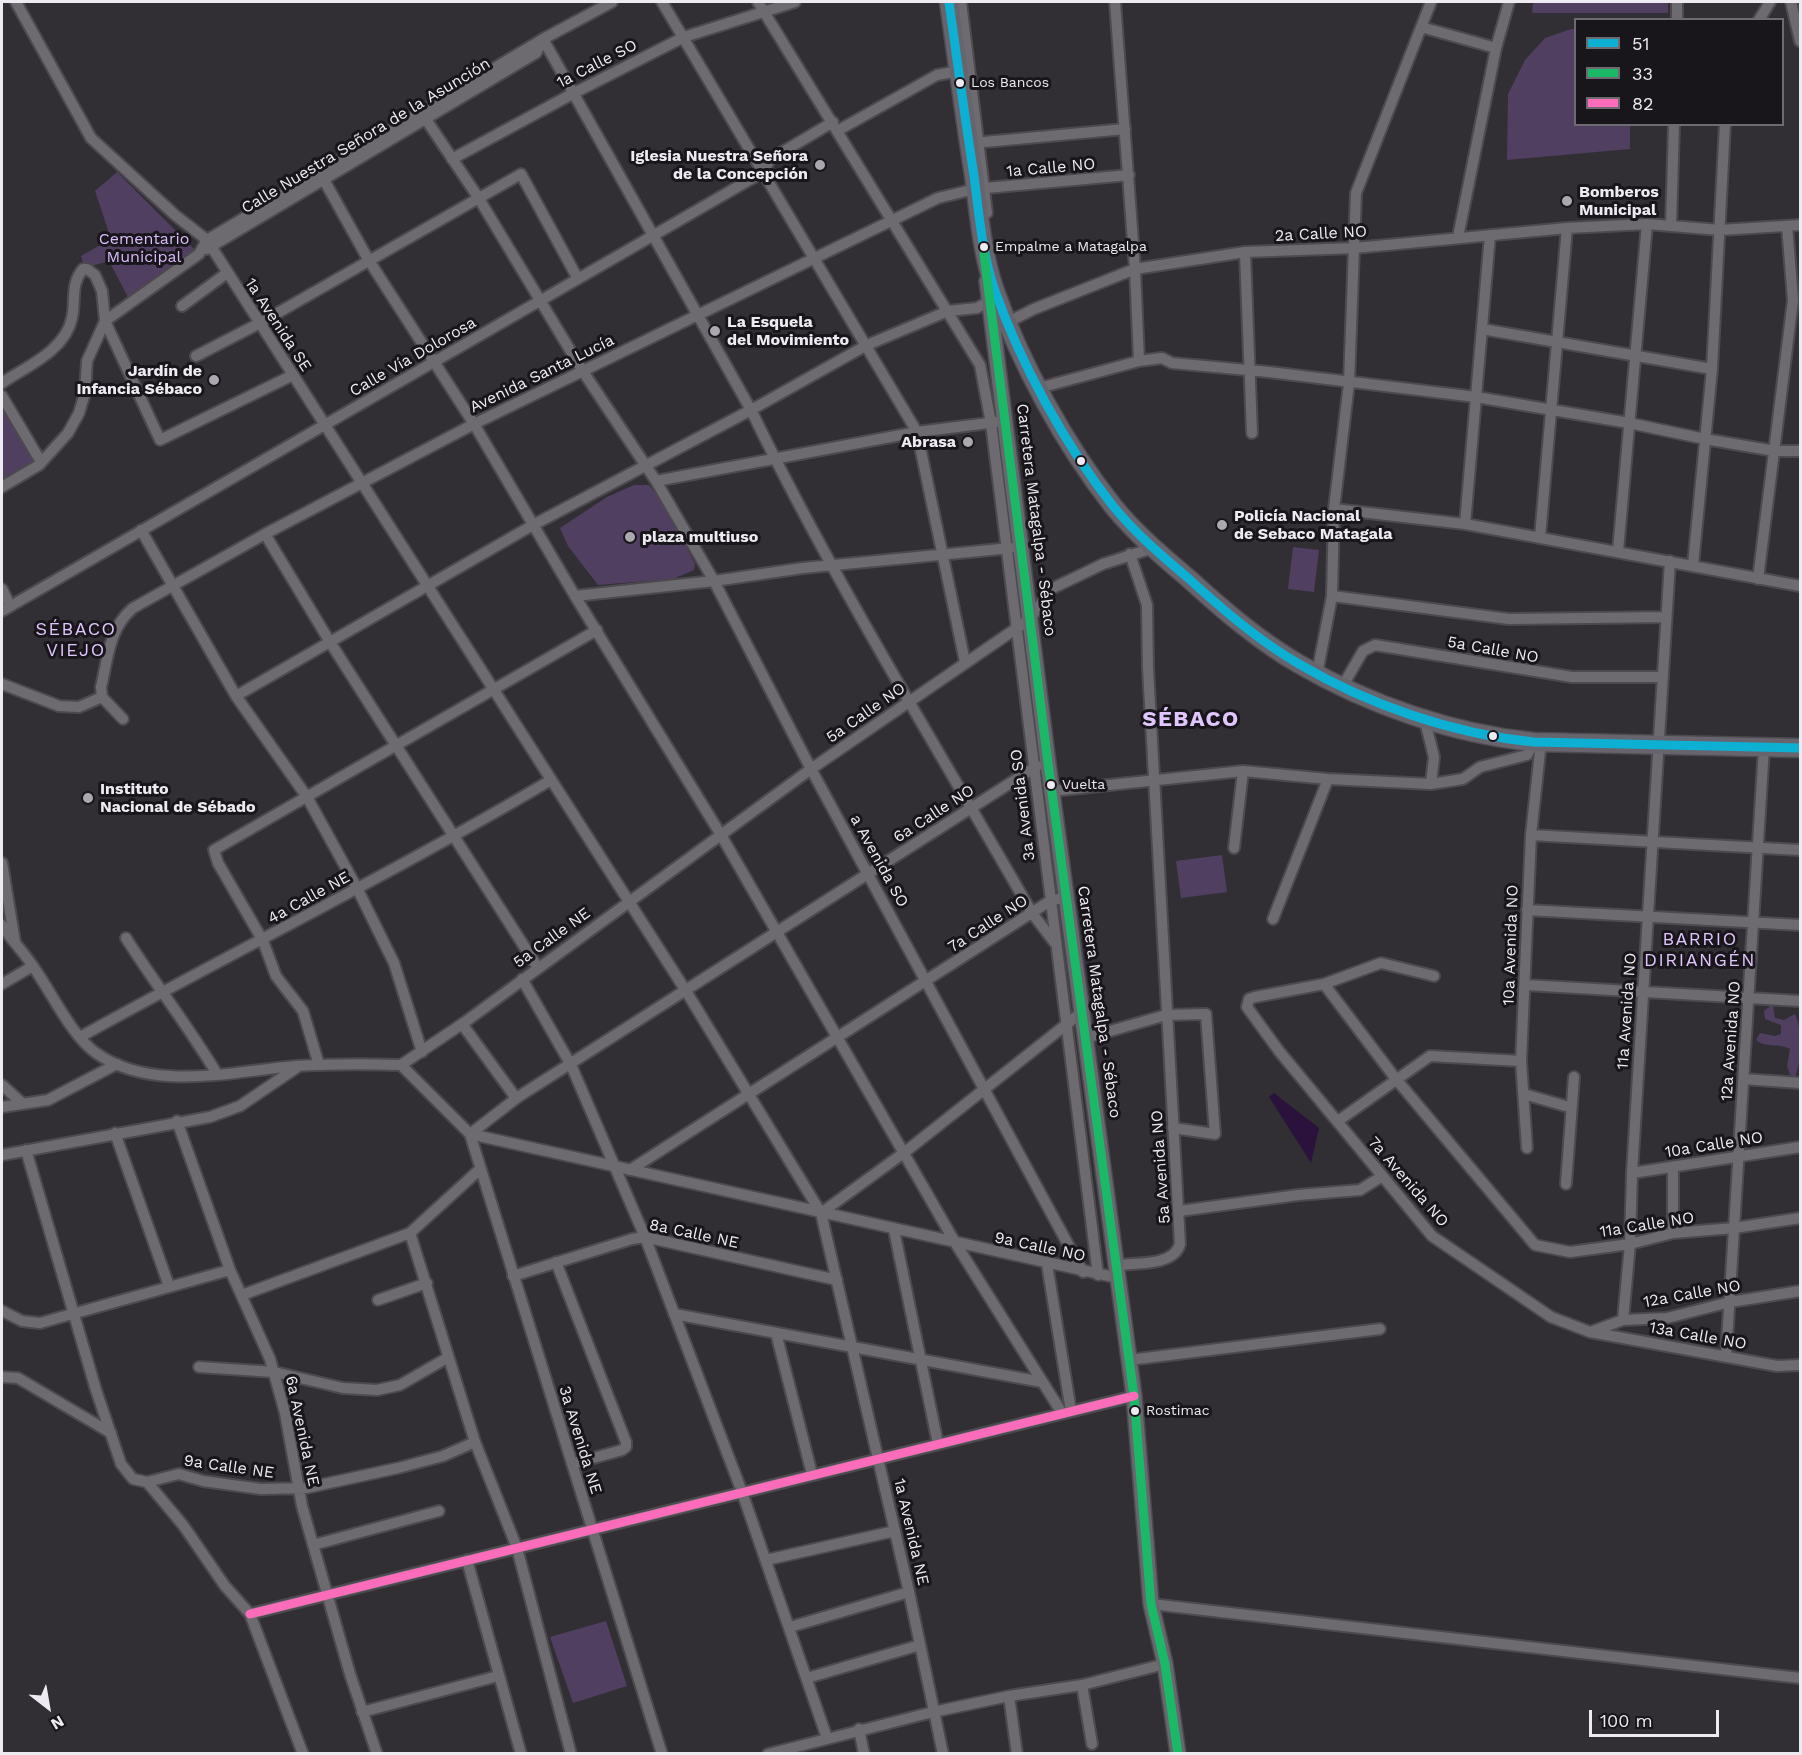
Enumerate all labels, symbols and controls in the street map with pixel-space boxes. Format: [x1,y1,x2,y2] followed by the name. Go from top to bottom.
[1574,18,1784,126] legend
[1632,33,1650,54] text: 51
[554,36,640,92] street label: 1a Calle SO
[238,54,494,218] street label: Calle Nuestra Señora de la Asunción
[1632,63,1653,84] text: 33
[971,75,1049,91] place label: Los Bancos
[954,77,966,89] marker: Los Bancos
[1632,93,1654,114] text: 82
[630,146,808,184] place label: Iglesia Nuestra Señora de la Concepción
[1006,155,1096,181] street label: 1a Calle NO
[813,158,827,172] marker: Iglesia Nuestra Señora de la Concepción
[1579,182,1659,220] place label: Bomberos Municipal
[1560,194,1574,208] marker: Bomberos Municipal
[1275,222,1367,246] street label: 2a Calle NO
[99,229,189,267] park label: Cementario Municipal
[995,239,1147,255] place label: Empalme a Matagalpa
[978,241,990,253] marker: Empalme a Matagalpa
[241,275,315,375] street label: 1a Avenida SE
[727,312,849,350] place label: La Esquela del Movimiento
[346,313,480,401] street label: Calle Vía Dolorosa
[708,324,722,338] marker: La Esquela del Movimiento
[467,331,617,417] street label: Avenida Santa Lucía
[76,361,202,399] place label: Jardín de Infancia Sébaco
[207,373,221,387] marker: Jardín de Infancia Sébaco
[1012,403,1060,637] street label: Carretera Matagalpa - Sébaco
[901,432,956,452] place label: Abrasa
[961,435,975,449] marker: Abrasa
[1075,455,1087,467] unlabelled marker
[1234,506,1393,544] place label: Policía Nacional de Sebaco Matagala
[1215,518,1229,532] marker: Policía Nacional de Sebaco Matagala
[642,527,758,547] place label: plaza multiuso
[623,530,637,544] marker: plaza multiuso
[36,619,116,662] district label: SÉBACO VIEJO
[1446,633,1540,667] street label: 5a Calle NO
[823,679,909,747] street label: 5a Calle NO
[1142,707,1240,733] district label: SÉBACO
[1487,730,1499,742] unlabelled marker
[1007,748,1039,862] street label: 3a Avenida SO
[1062,777,1105,793] place label: Vuelta
[100,779,256,817] place label: Instituto Nacional de Sébado
[1045,779,1057,791] marker: Vuelta
[890,781,978,847] street label: 6a Calle NO
[81,791,95,805] marker: Instituto Nacional de Sébado
[846,811,912,911] street label: a Avenida SO
[265,868,353,928] street label: 4a Calle NE
[1499,884,1523,1006] street label: 10a Avenida NO
[1073,885,1125,1119] street label: Carretera Matagalpa - Sébaco
[945,891,1031,957] street label: 7a Calle NO
[510,904,594,972] street label: 5a Calle NE
[1644,929,1756,972] district label: BARRIO DIRIANGÉN
[1613,952,1641,1070] street label: 11a Avenida NO
[1717,980,1745,1102] street label: 12a Avenida NO
[1147,1110,1175,1224] street label: 5a Avenida NO
[1664,1128,1764,1162] street label: 10a Calle NO
[1364,1133,1452,1231] street label: 7a Avenida NO
[1598,1208,1696,1242] street label: 11a Calle NO
[648,1215,740,1253] street label: 8a Calle NE
[993,1228,1087,1266] street label: 9a Calle NO
[1642,1276,1742,1312] street label: 12a Calle NO
[1648,1318,1748,1354] street label: 13a Calle NO
[281,1374,323,1488] street label: 6a Avenida NE
[554,1384,606,1496] street label: 3a Avenida NE
[1146,1403,1210,1419] place label: Rostimac
[1129,1405,1141,1417] marker: Rostimac
[183,1451,275,1483] street label: 9a Calle NE
[889,1477,933,1587] street label: 1a Avenida NE
[18,1677,78,1737] north arrow
[1592,1698,1722,1736] scale bar
[1600,1710,1653,1731] text: 100 m
[48,1712,68,1734] text: N

